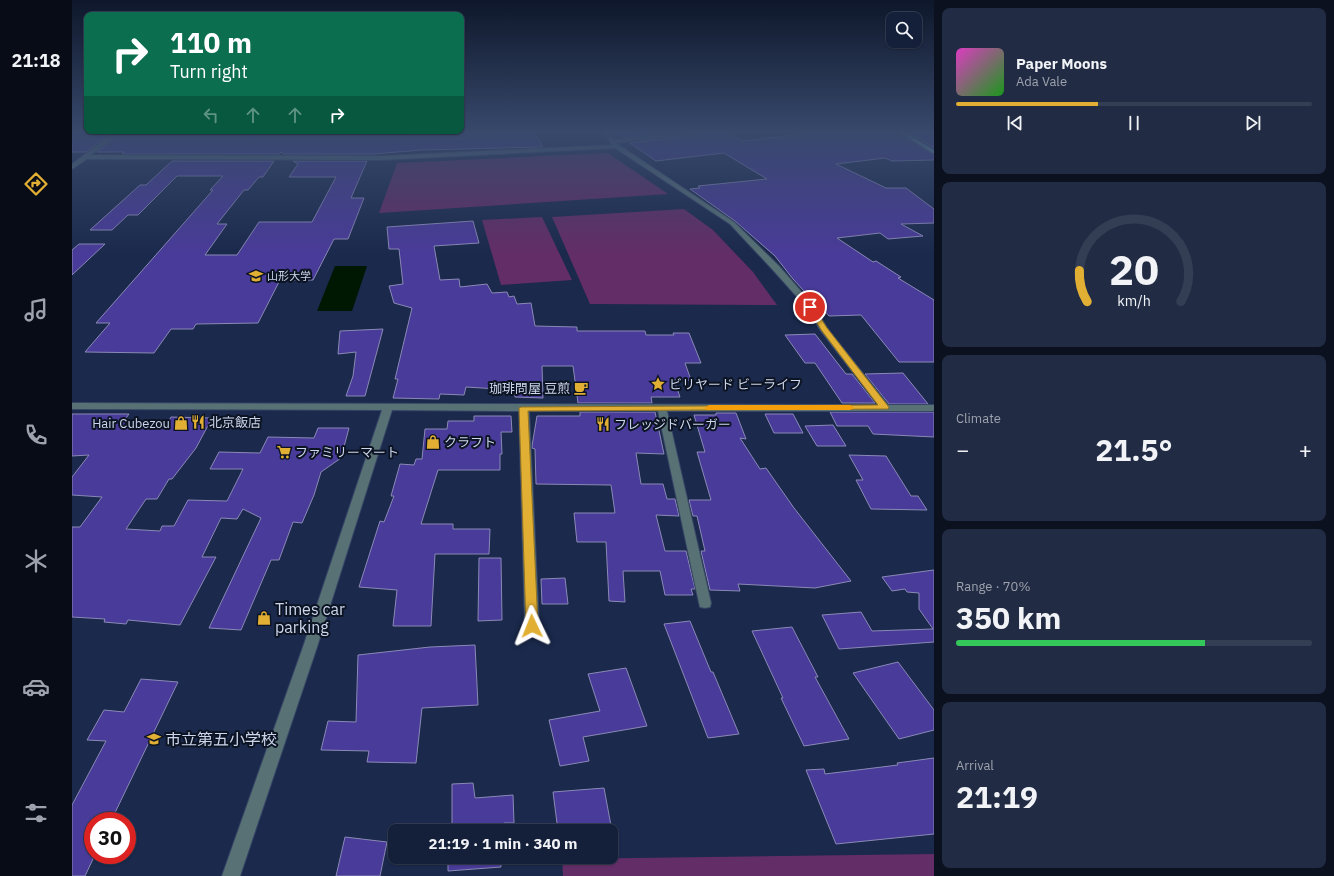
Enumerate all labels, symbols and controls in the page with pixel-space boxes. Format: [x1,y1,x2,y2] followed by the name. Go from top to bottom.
[886,12,922,48] map controls
[886,12,922,48] button: search
[170,24,252,61] text: 110 m
[104,28,156,80] icon: right
[11,49,61,72] text: 21:18
[1016,54,1107,73] text: Paper Moons
[170,60,248,83] text: Turn right
[1016,73,1067,90] text: Ada Vale
[200,104,222,126] icon: left
[242,104,264,126] icon: ahead
[284,104,306,126] icon: ahead
[326,104,348,126] icon: right
[1004,112,1026,134] icon: previous
[1123,112,1145,134] icon: pause
[1242,112,1264,134] icon: next
[22,170,50,198] icon: directions
[1109,242,1159,296] text: 20
[248,268,264,284] school or university icon: 山形大学
[267,269,311,283] place label: 山形大学
[793,290,827,324] pin
[1117,291,1151,310] text: km/h
[22,296,50,324] icon: music
[799,296,821,318] icon: arrive
[650,376,666,392] place icon: ビリヤード ビーライフ
[669,376,802,393] place label: ビリヤード ビーライフ
[489,380,570,397] place label: 珈琲問屋 豆煎
[573,380,589,396] cafe icon: 珈琲問屋 豆煎
[956,410,1001,427] text: Climate
[190,414,206,430] restaurant icon: 北京飯店
[209,414,261,431] place label: 北京飯店
[92,415,170,432] place label: Hair Cubezou
[173,415,189,431] shop icon: Hair Cubezou
[595,416,611,432] restaurant icon: フレッジドバーガー
[614,416,731,433] place label: フレッジドバーガー
[22,421,50,449] icon: phone
[1095,430,1173,469] text: 21.5°
[425,434,441,450] shop icon: クラフト
[444,434,496,451] place label: クラフト
[956,435,969,464] text: −
[1299,435,1312,464] text: +
[276,444,292,460] supermarket icon: ファミリーマート
[295,444,399,461] place label: ファミリーマート
[22,547,50,575] icon: climate
[956,578,1030,595] text: Range · 70%
[956,598,1061,637] text: 350 km
[275,599,345,637] place label: Times car parking
[511,605,553,647] position arrow
[256,610,272,626] shop icon: Times car parking
[22,673,50,701] icon: car
[165,729,277,749] place label: 市立第五小学校
[146,731,162,747] school or university icon: 市立第五小学校
[956,757,994,774] text: Arrival
[956,777,1038,816] text: 21:19
[22,799,50,827] icon: filters
[84,812,136,864] speed limit sign: 30
[429,834,577,853] text: 21:19 · 1 min · 340 m

